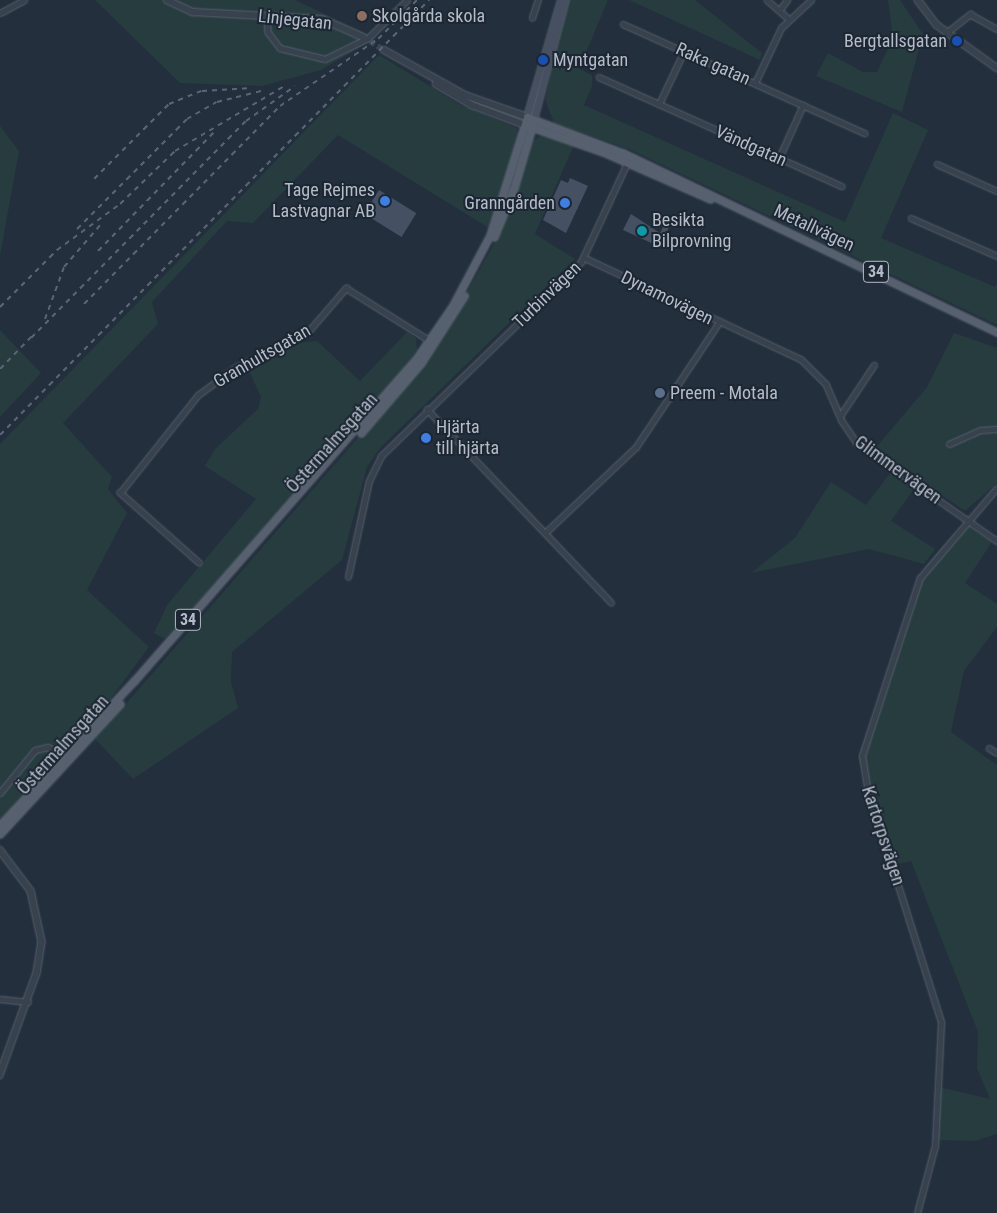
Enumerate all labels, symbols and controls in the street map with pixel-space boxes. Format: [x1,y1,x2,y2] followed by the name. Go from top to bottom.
[257,5,333,35] street label: Linjegatan
[372,5,485,27] place label: Skolgårda skola
[356,10,368,22] marker: Skolgårda skola
[844,30,947,52] place label: Bergtallsgatan
[951,35,963,47] marker: Bergtallsgatan
[672,38,754,90] street label: Raka gatan
[553,49,628,71] place label: Myntgatan
[537,54,549,66] marker: Myntgatan
[712,121,790,171] street label: Vändgatan
[272,180,375,222] place label: Tage Rejmes Lastvagnar AB
[464,192,555,214] place label: Granngården
[379,195,391,207] marker: Tage Rejmes Lastvagnar AB
[559,197,571,209] marker: Granngården
[770,200,858,256] street label: Metallvägen
[652,210,731,252] place label: Besikta Bilprovning
[636,225,648,237] marker: Besikta Bilprovning
[508,257,586,333] street label: Turbinvägen
[862,258,890,286] road number: 34
[617,266,717,330] street label: Dynamovägen
[210,320,314,392] street label: Granhultsgatan
[670,382,778,404] place label: Preem - Motala
[654,387,666,399] marker: Preem - Motala
[282,389,382,497] street label: Östermalmsgatan
[436,417,499,459] place label: Hjärta till hjärta
[850,431,946,509] street label: Glimmervägen
[420,432,432,444] marker: Hjärta till hjärta
[174,606,202,634] road number: 34
[13,691,113,799] street label: Östermalmsgatan
[857,784,909,888] street label: Kartorpsvägen

